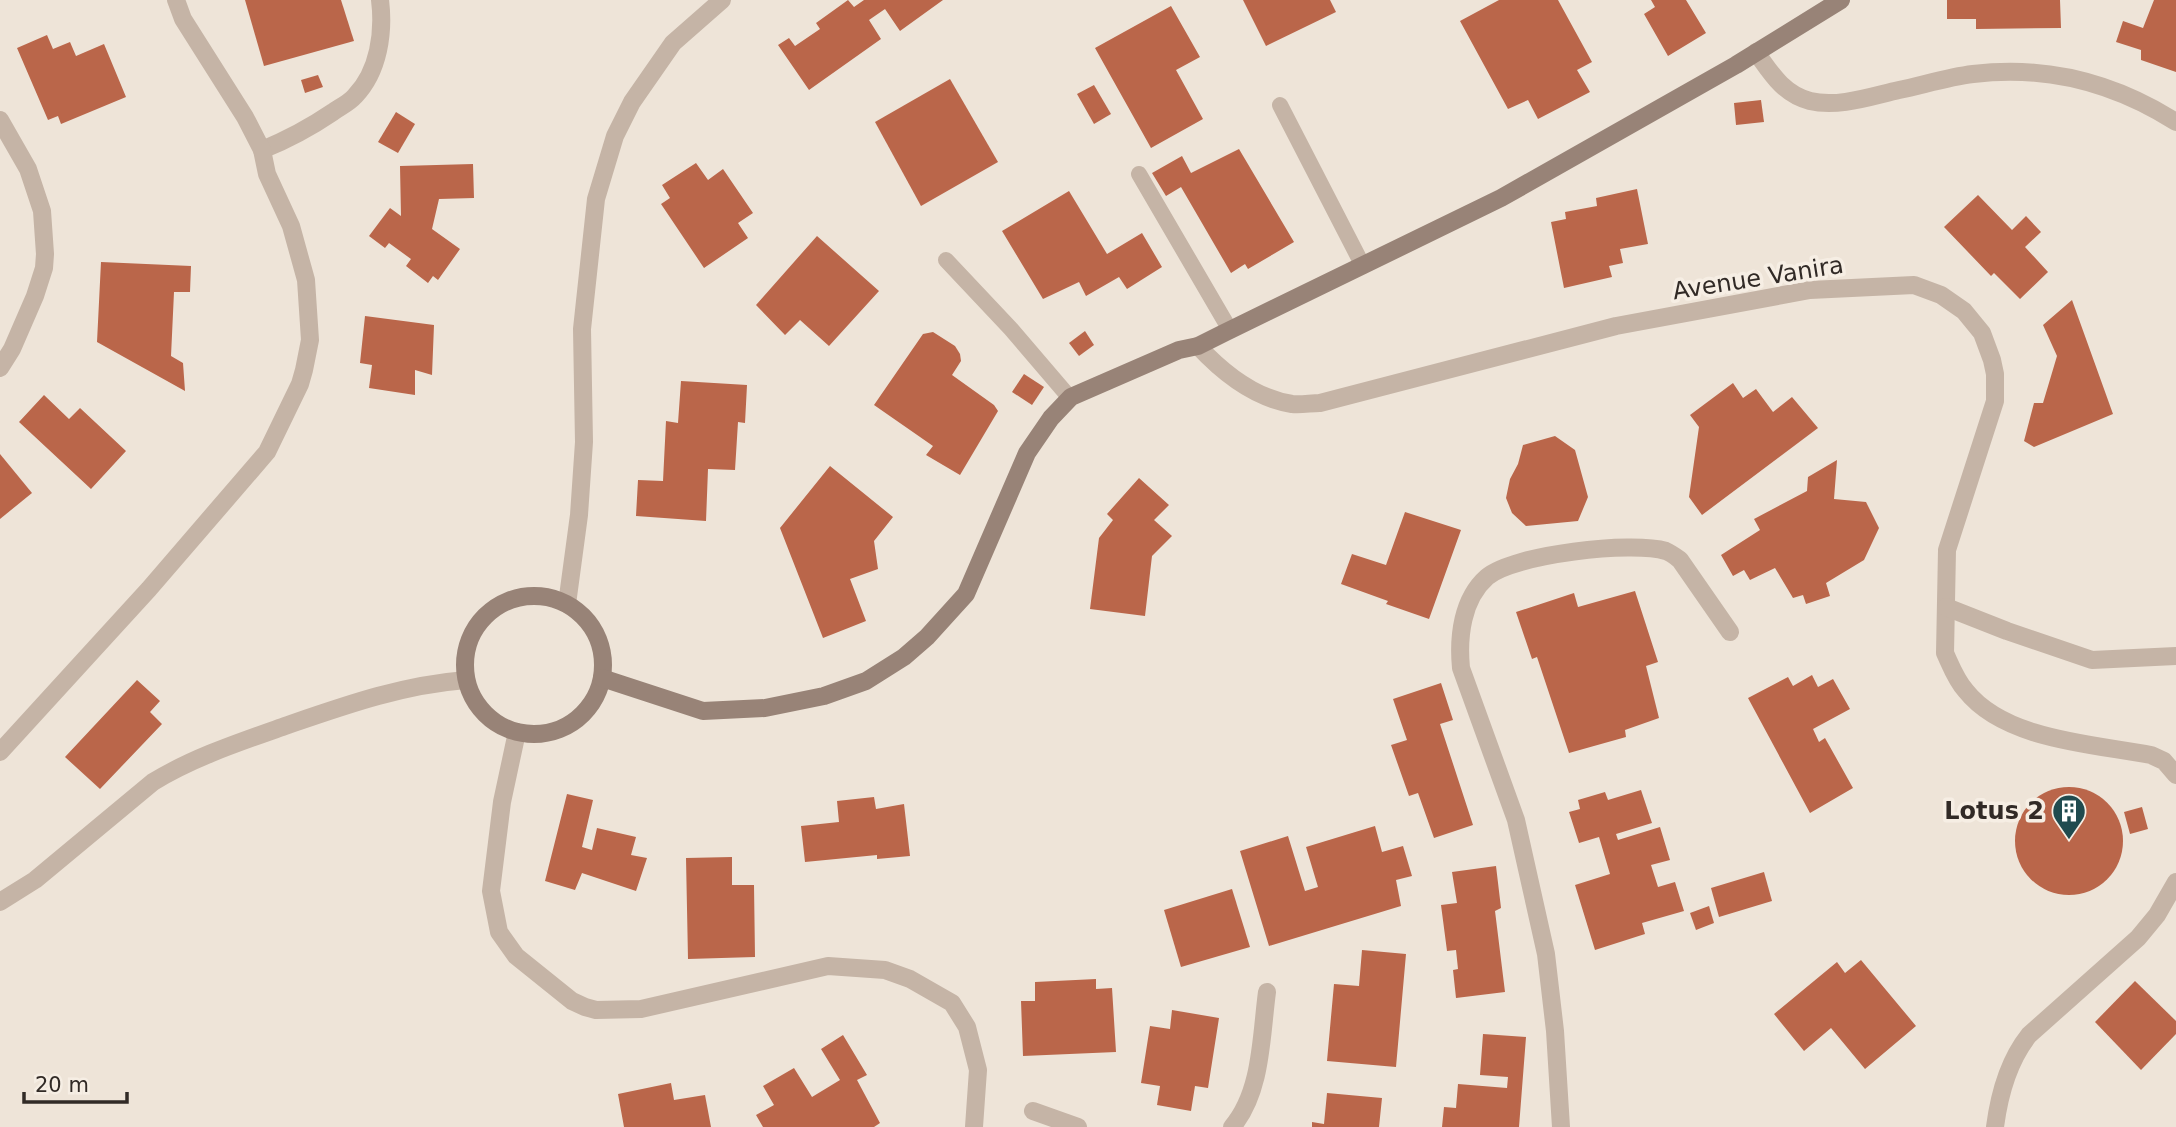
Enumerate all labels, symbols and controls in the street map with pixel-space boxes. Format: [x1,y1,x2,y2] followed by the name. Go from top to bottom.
[1671,251,1845,305] street label: Avenue Vanira
[2050,792,2088,841] building icon: Lotus 2
[1944,797,2044,825] place label: Lotus 2
[24,1060,128,1104] scale bar
[35,1073,89,1097] text: 20 m

